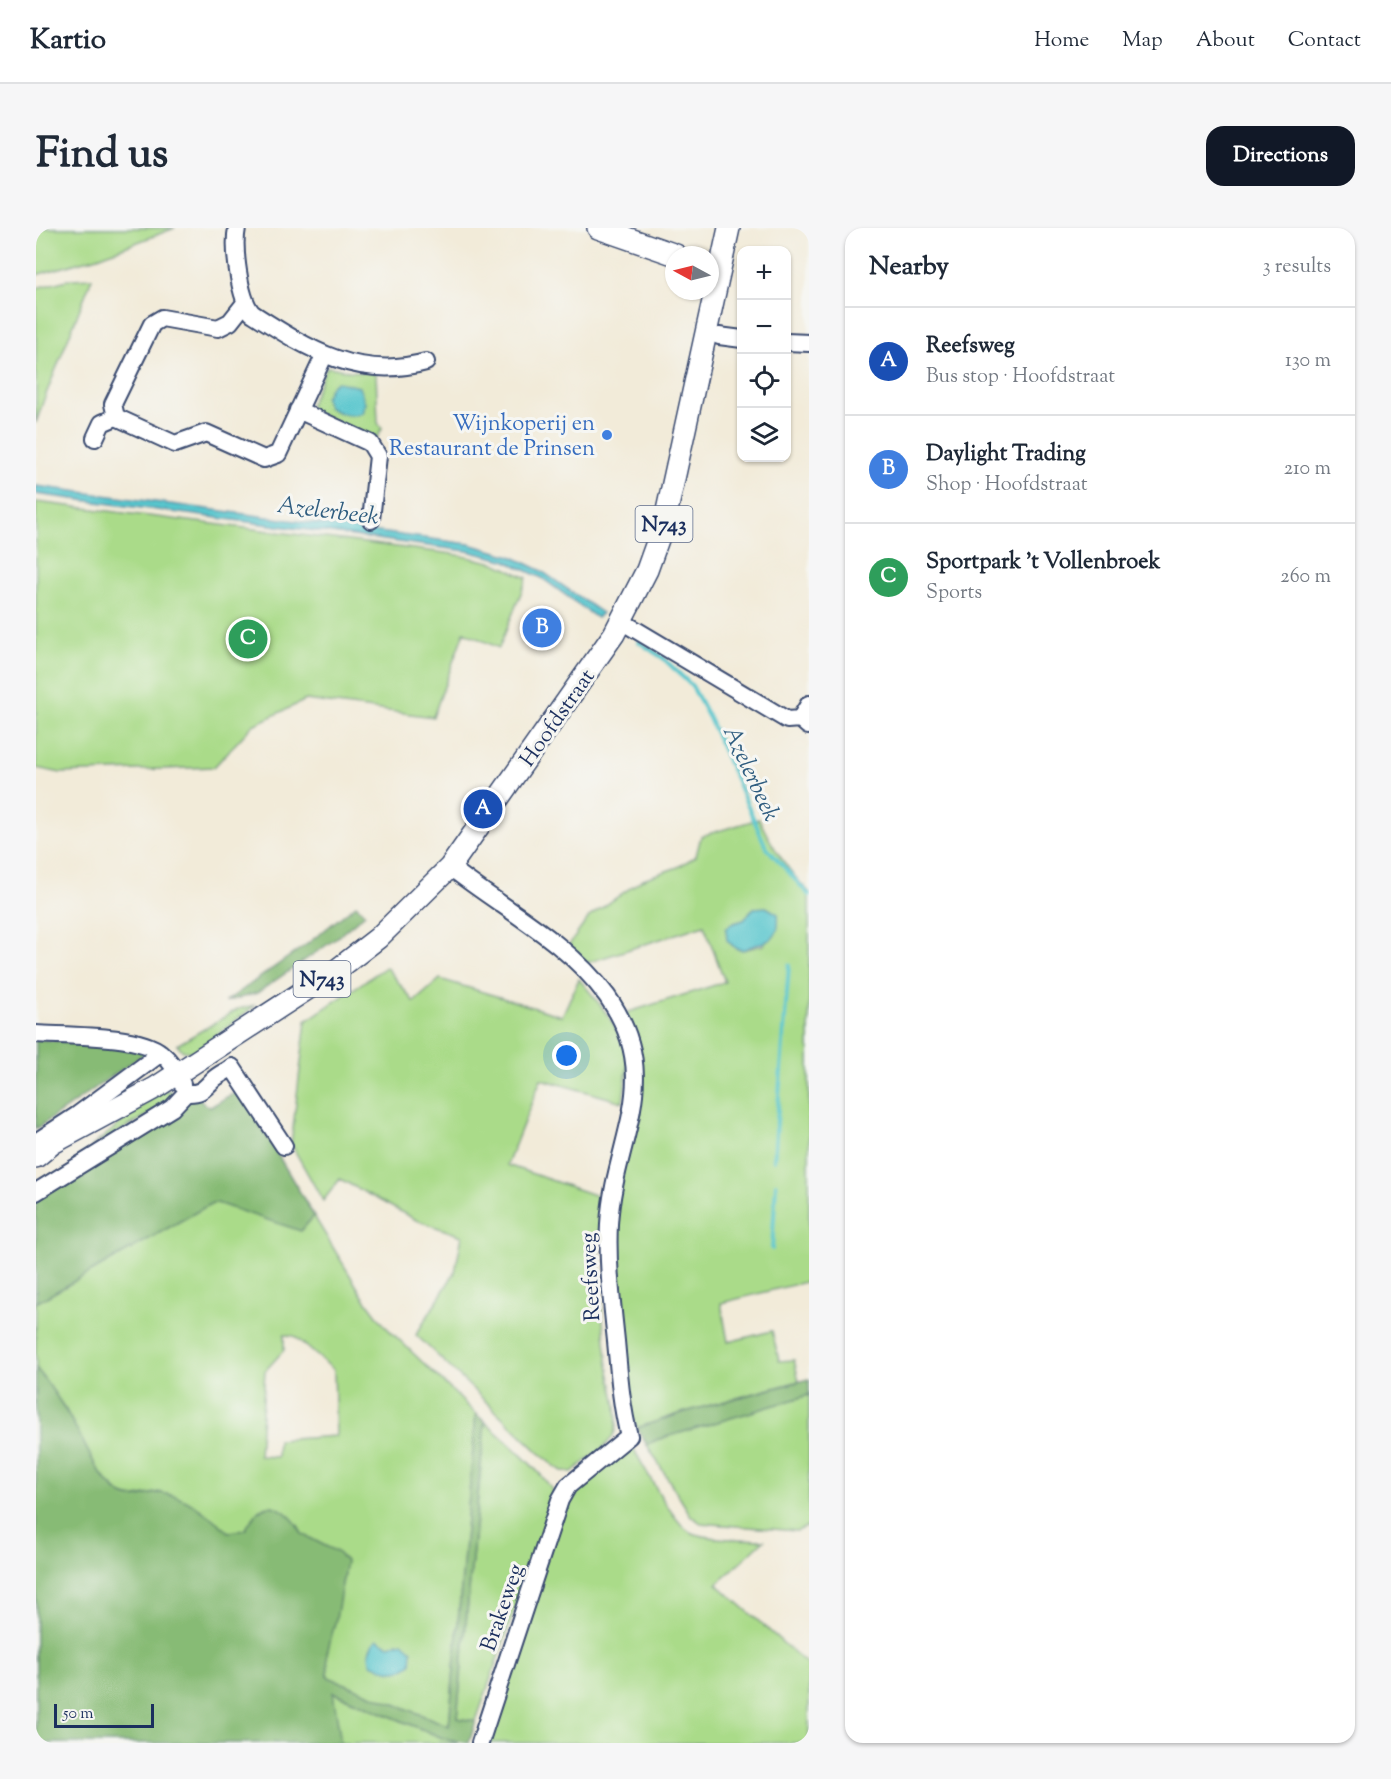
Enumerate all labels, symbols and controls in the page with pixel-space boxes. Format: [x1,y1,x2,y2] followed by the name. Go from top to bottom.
[30,21,106,61] text: Kartio
[1034,26,1089,56] text: Home
[1122,26,1163,56] text: Map
[1196,26,1255,56] text: About
[1288,26,1361,56] text: Contact
[36,126,168,186] text: Find us
[1206,126,1355,186] button: Directions
[665,246,719,300] north arrow
[737,246,791,462] map controls
[737,246,791,300] button: +
[869,249,949,286] text: Nearby
[1262,253,1331,282] text: 3 results
[737,300,791,354] button: −
[926,331,1015,363] text: Reefsweg
[880,347,897,376] text: A
[1285,347,1331,376] text: 130 m
[737,354,791,408] button: locate
[926,363,1115,392] text: Bus stop · Hoofdstraat
[737,408,791,462] button: layers
[389,409,595,466] place label: Wijnkoperij en Restaurant de Prinsen
[600,428,614,442] marker: Wijnkoperij en Restaurant de Prinsen
[926,439,1086,471] text: Daylight Trading
[882,455,895,484] text: B
[1284,455,1331,484] text: 210 m
[926,471,1088,500] text: Shop · Hoofdstraat
[275,489,381,535] water label: Azelerbeek
[636,506,692,542] road number: N743
[926,547,1160,579] text: Sportpark 't Vollenbroek
[880,563,897,592] text: C
[1280,563,1331,592] text: 260 m
[926,579,982,608] text: Sports
[522,606,562,650] pin: B
[228,616,268,662] pin: C
[513,663,604,774] street label: Hoofdstraat
[713,720,787,827] water label: Azelerbeek
[464,786,502,832] pin: A
[294,961,350,997] road number: N743
[552,1041,581,1070] your location
[574,1231,610,1322] street label: Reefsweg
[474,1560,534,1656] street label: Brakeweg
[54,1701,154,1728] scale bar
[63,1703,94,1726] text: 50 m

